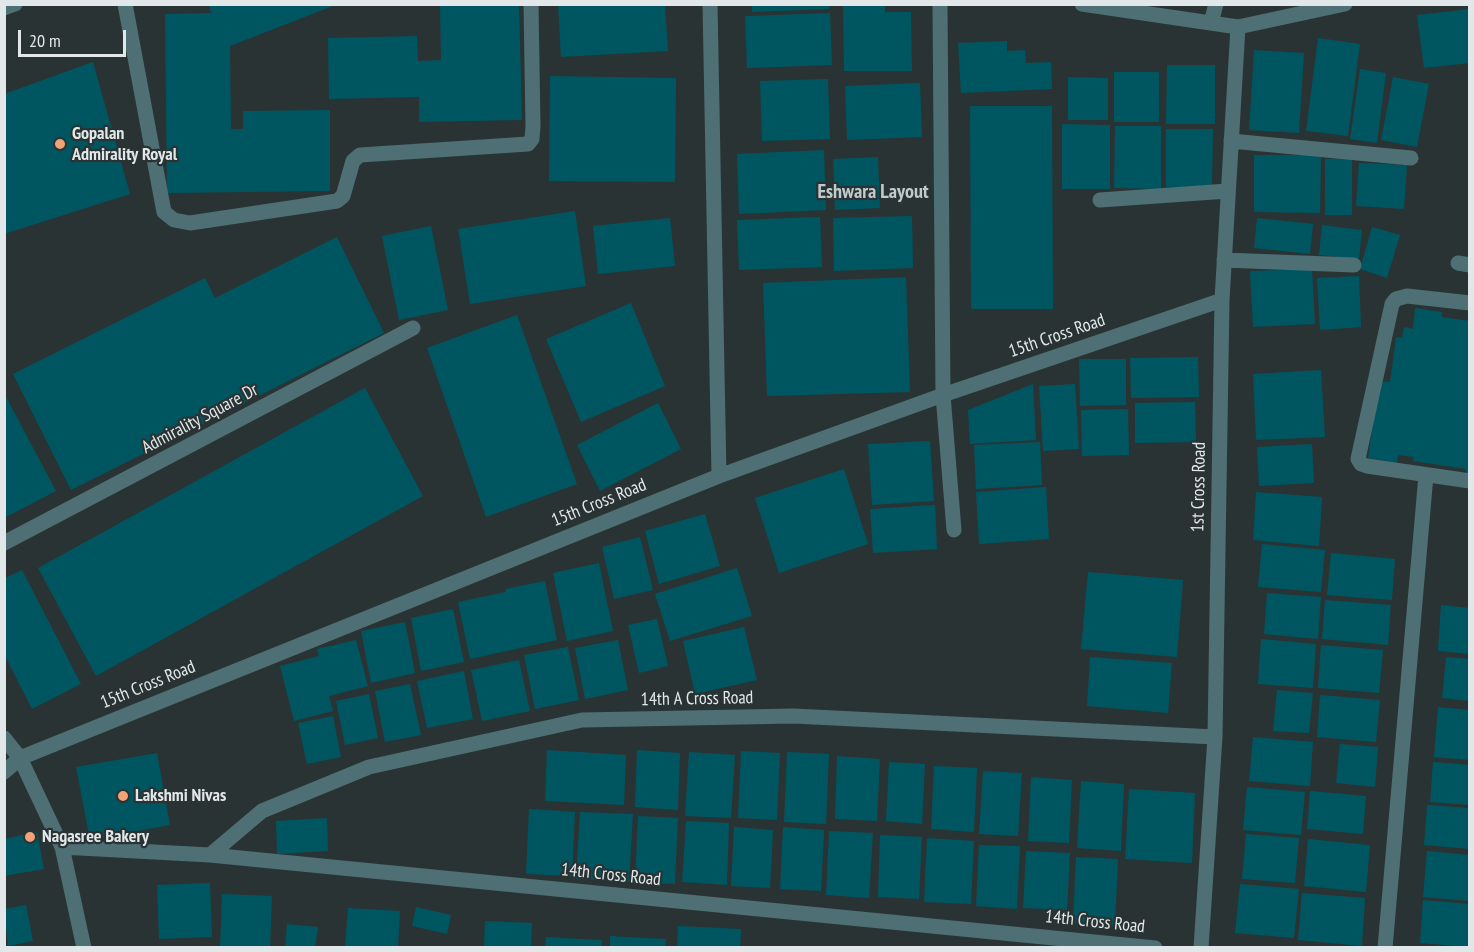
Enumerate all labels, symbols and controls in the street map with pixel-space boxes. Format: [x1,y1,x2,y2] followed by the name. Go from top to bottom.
[21,18,129,56] scale bar
[29,29,61,52] text: 20 m
[72,123,177,166] place label: Gopalan Admirality Royal
[53,137,67,151] marker: Gopalan Admirality Royal
[817,180,929,204] district label: Eshwara Layout
[1006,309,1108,363] street label: 15th Cross Road
[138,379,262,459] street label: Admirality Square Dr
[1187,442,1211,532] street label: 1st Cross Road
[548,474,650,532] street label: 15th Cross Road
[97,656,199,714] street label: 15th Cross Road
[641,687,753,711] street label: 14th A Cross Road
[135,785,226,807] place label: Lakshmi Nivas
[116,789,130,803] marker: Lakshmi Nivas
[42,826,149,848] place label: Nagasree Bakery
[23,830,37,844] marker: Nagasree Bakery
[560,859,662,891] street label: 14th Cross Road
[1044,906,1146,938] street label: 14th Cross Road

